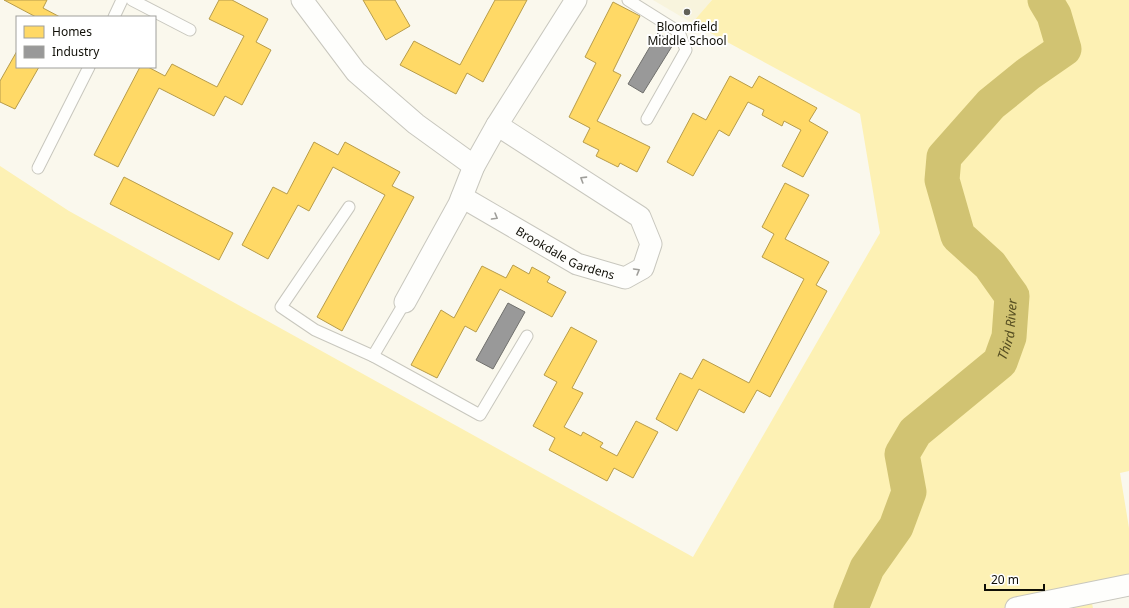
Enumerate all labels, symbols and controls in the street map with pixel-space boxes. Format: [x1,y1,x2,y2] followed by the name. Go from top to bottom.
[682,7,692,17] marker: Bloomfield Middle School
[16,16,156,68] legend
[647,18,727,49] place label: Bloomfield Middle School
[52,23,92,40] text: Homes
[52,43,100,60] text: Industry
[580,177,587,184] one-way arrow
[491,212,499,219] one-way arrow
[513,222,617,283] street label: Brookdale Gardens
[633,269,640,276] one-way arrow
[993,297,1021,362] water label: Third River
[985,566,1044,592] scale bar
[991,571,1019,588] text: 20 m

